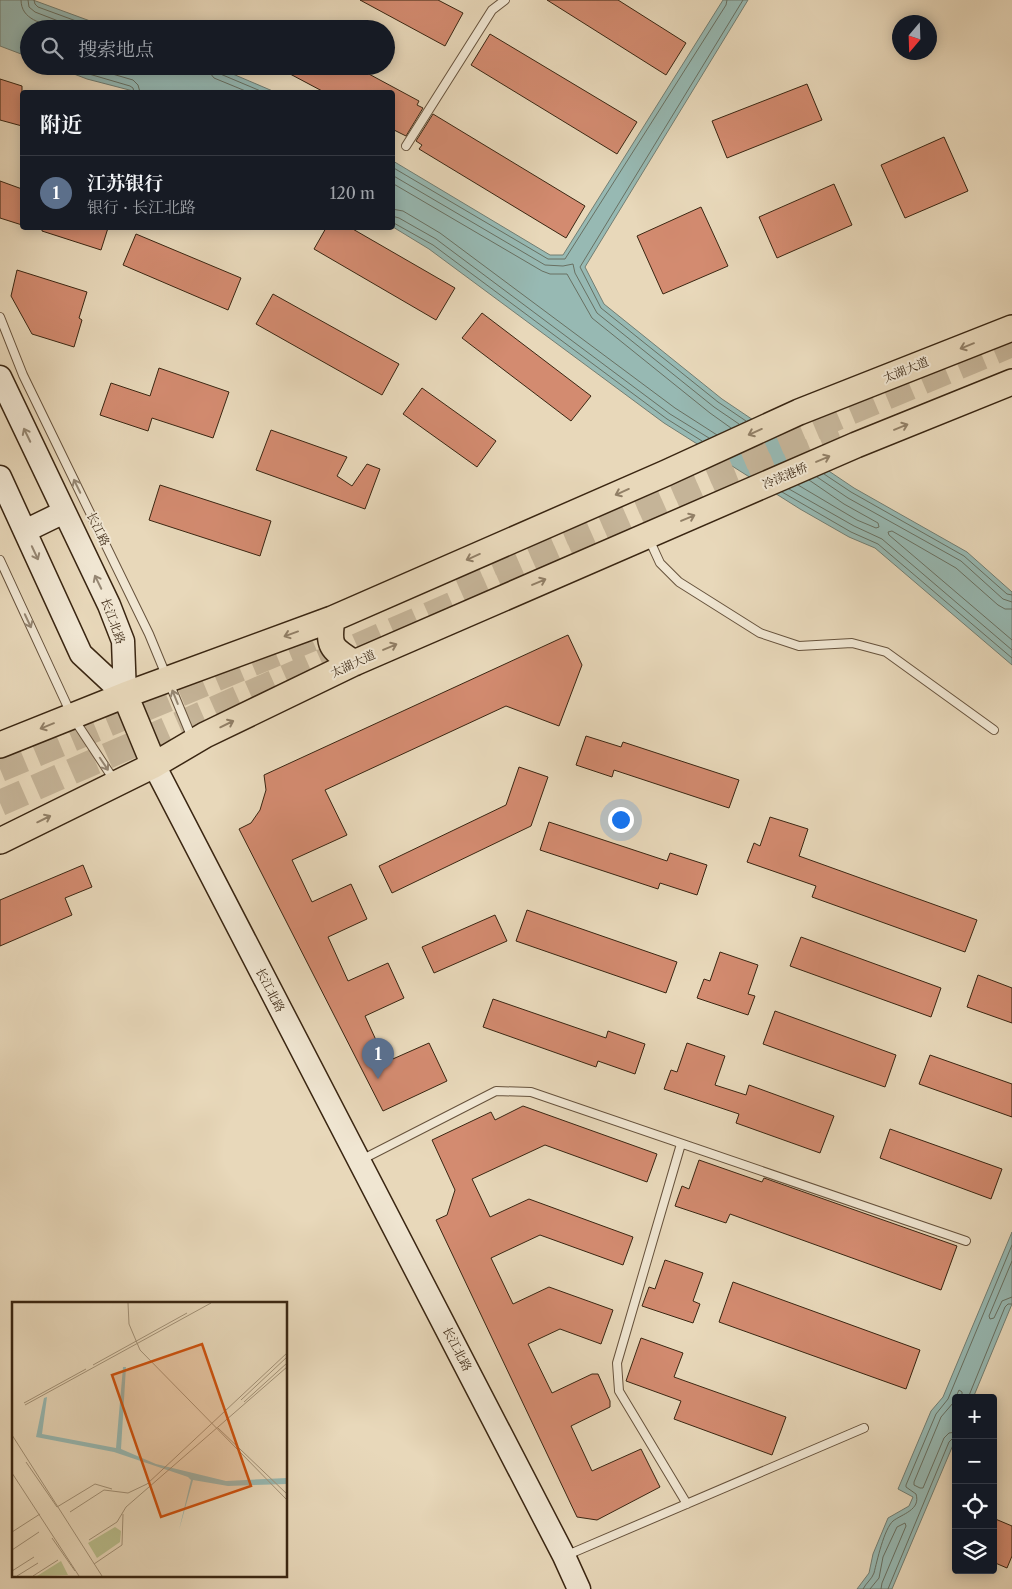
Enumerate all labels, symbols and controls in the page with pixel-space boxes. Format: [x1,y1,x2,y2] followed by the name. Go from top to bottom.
[892,15,937,60] north arrow
[20,20,395,75] search box
[38,34,66,62] icon: search
[78,38,154,61] text: 搜索地点
[40,112,82,137] text: 附近
[87,172,163,195] text: 江苏银行
[52,183,60,203] text: 1
[330,183,375,203] text: 120 m
[87,197,196,217] text: 银行 · 长江北路
[960,341,975,351] one-way arrow
[881,354,931,385] street label: 太湖大道
[893,422,908,431] one-way arrow
[22,428,32,443] one-way arrow
[748,428,763,438] one-way arrow
[816,454,831,463] one-way arrow
[760,459,810,492] street label: 冷渎港桥
[72,479,81,494] one-way arrow
[615,488,630,498] one-way arrow
[84,509,113,548] street label: 长江路
[680,512,695,522] one-way arrow
[31,545,41,560] one-way arrow
[466,553,481,563] one-way arrow
[93,575,102,590] one-way arrow
[531,577,546,587] one-way arrow
[98,596,129,646] street label: 长江北路
[23,613,33,628] one-way arrow
[284,630,299,639] one-way arrow
[382,642,397,652] one-way arrow
[328,647,378,680] street label: 太湖大道
[170,689,179,704] one-way arrow
[219,719,234,728] one-way arrow
[40,722,55,731] one-way arrow
[99,756,109,770] one-way arrow
[608,807,634,833] your location
[36,814,51,824] one-way arrow
[253,965,288,1015] street label: 长江北路
[362,1038,394,1079] pin: 1
[12,1302,288,1576] inset map
[440,1324,475,1374] street label: 长江北路
[952,1394,997,1574] map controls
[952,1394,997,1439] button: +
[952,1439,997,1484] button: −
[952,1484,997,1529] button: locate
[952,1529,997,1574] button: layers

